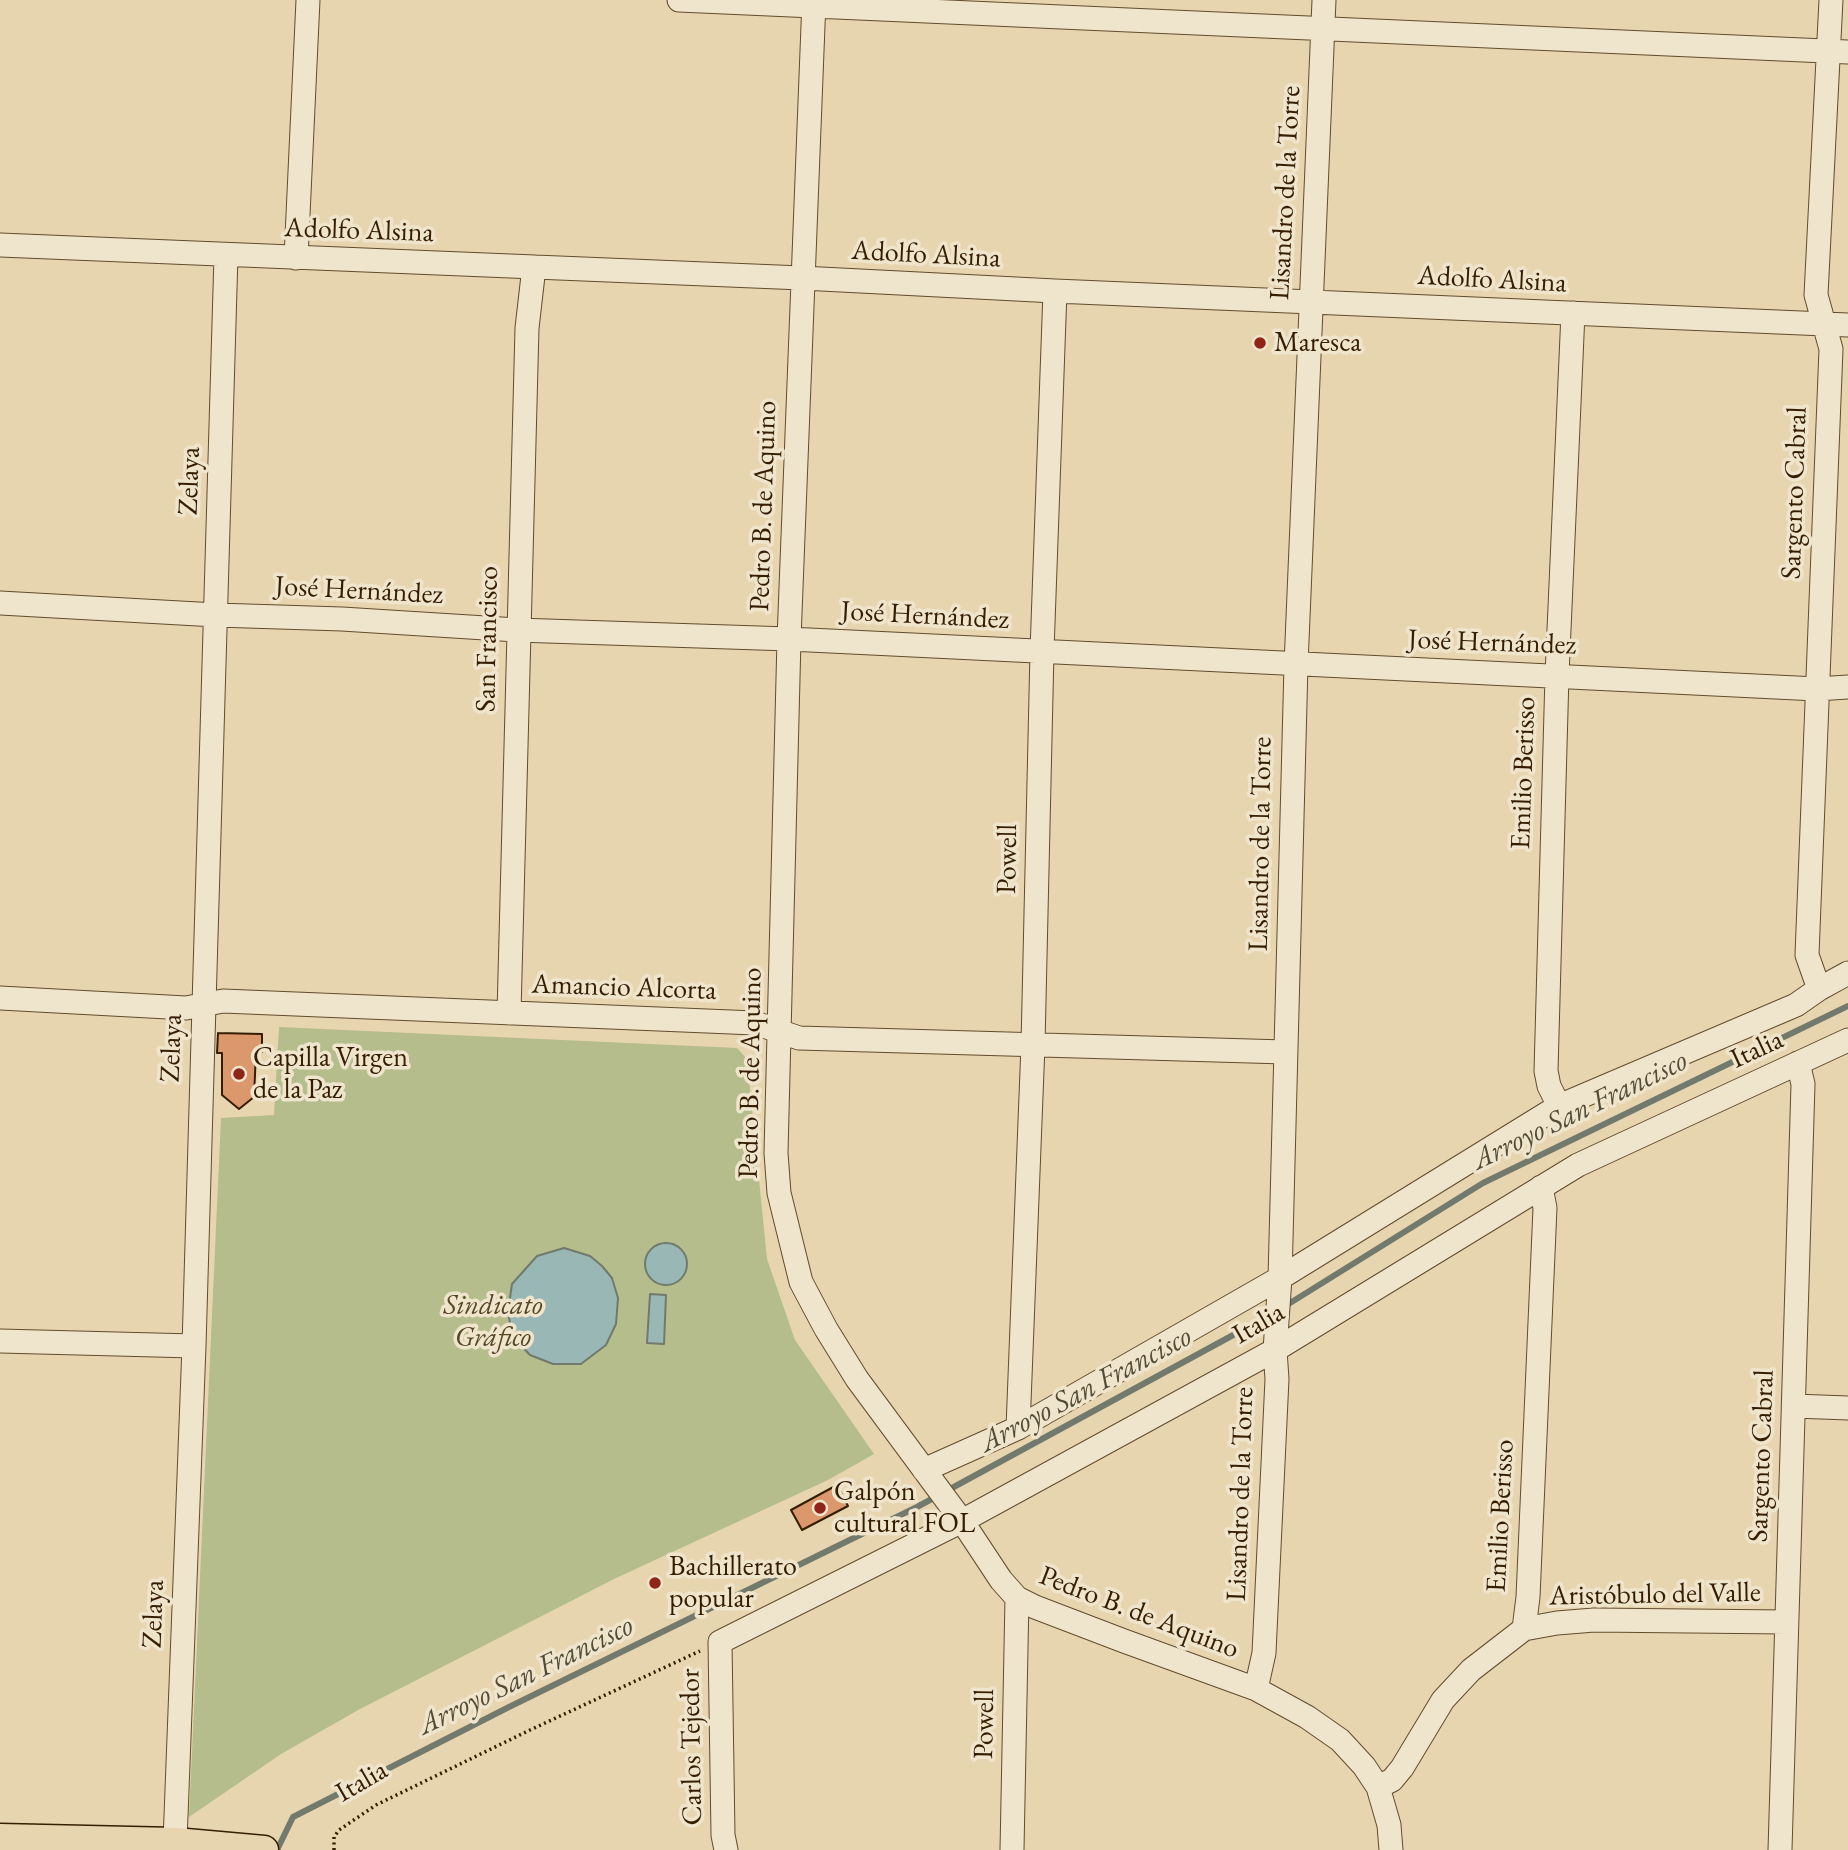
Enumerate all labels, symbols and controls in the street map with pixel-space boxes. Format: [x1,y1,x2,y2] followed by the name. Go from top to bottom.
[1264,85,1308,301] street label: Lisandro de la Torre
[284,212,434,250] street label: Adolfo Alsina
[851,234,1001,276] street label: Adolfo Alsina
[1417,259,1567,301] street label: Adolfo Alsina
[1274,326,1361,360] place label: Maresca
[1252,335,1268,351] marker: Maresca
[744,400,784,612] street label: Pedro B. de Aquino
[1775,406,1815,580] street label: Sargento Cabral
[172,446,208,516] street label: Zelaya
[470,566,506,712] street label: San Francisco
[274,570,444,612] street label: José Hernández
[840,595,1010,637] street label: José Hernández
[1407,623,1577,663] street label: José Hernández
[1505,696,1543,850] street label: Emilio Berisso
[1242,736,1280,952] street label: Lisandro de la Torre
[991,824,1025,894] street label: Powell
[732,967,770,1179] street label: Pedro B. de Aquino
[531,968,717,1008] street label: Amancio Alcorta
[154,1013,190,1083] street label: Zelaya
[1725,1023,1789,1077] street label: Italia
[253,1041,408,1107] place label: Capilla Virgen de la Paz
[1467,1043,1693,1179] water label: Arroyo San Francisco
[231,1066,247,1082] marker: Capilla Virgen de la Paz
[443,1289,543,1355] park label: Sindicato Gráfico
[1227,1296,1291,1352] street label: Italia
[974,1319,1198,1461] water label: Arroyo San Francisco
[1742,1369,1782,1543] street label: Sargento Cabral
[1220,1386,1262,1602] street label: Lisandro de la Torre
[1480,1439,1522,1593] street label: Emilio Berisso
[834,1475,975,1541] place label: Galpón cultural FOL
[812,1500,828,1516] marker: Galpón cultural FOL
[669,1550,797,1616] place label: Bachillerato popular
[1034,1559,1244,1667] street label: Pedro B. de Aquino
[647,1575,663,1591] marker: Bachillerato popular
[1549,1576,1761,1614] street label: Aristóbulo del Valle
[136,1579,172,1649] street label: Zelaya
[413,1608,639,1744] water label: Arroyo San Francisco
[674,1668,710,1826] street label: Carlos Tejedor
[968,1689,1002,1759] street label: Powell
[330,1754,394,1810] street label: Italia

